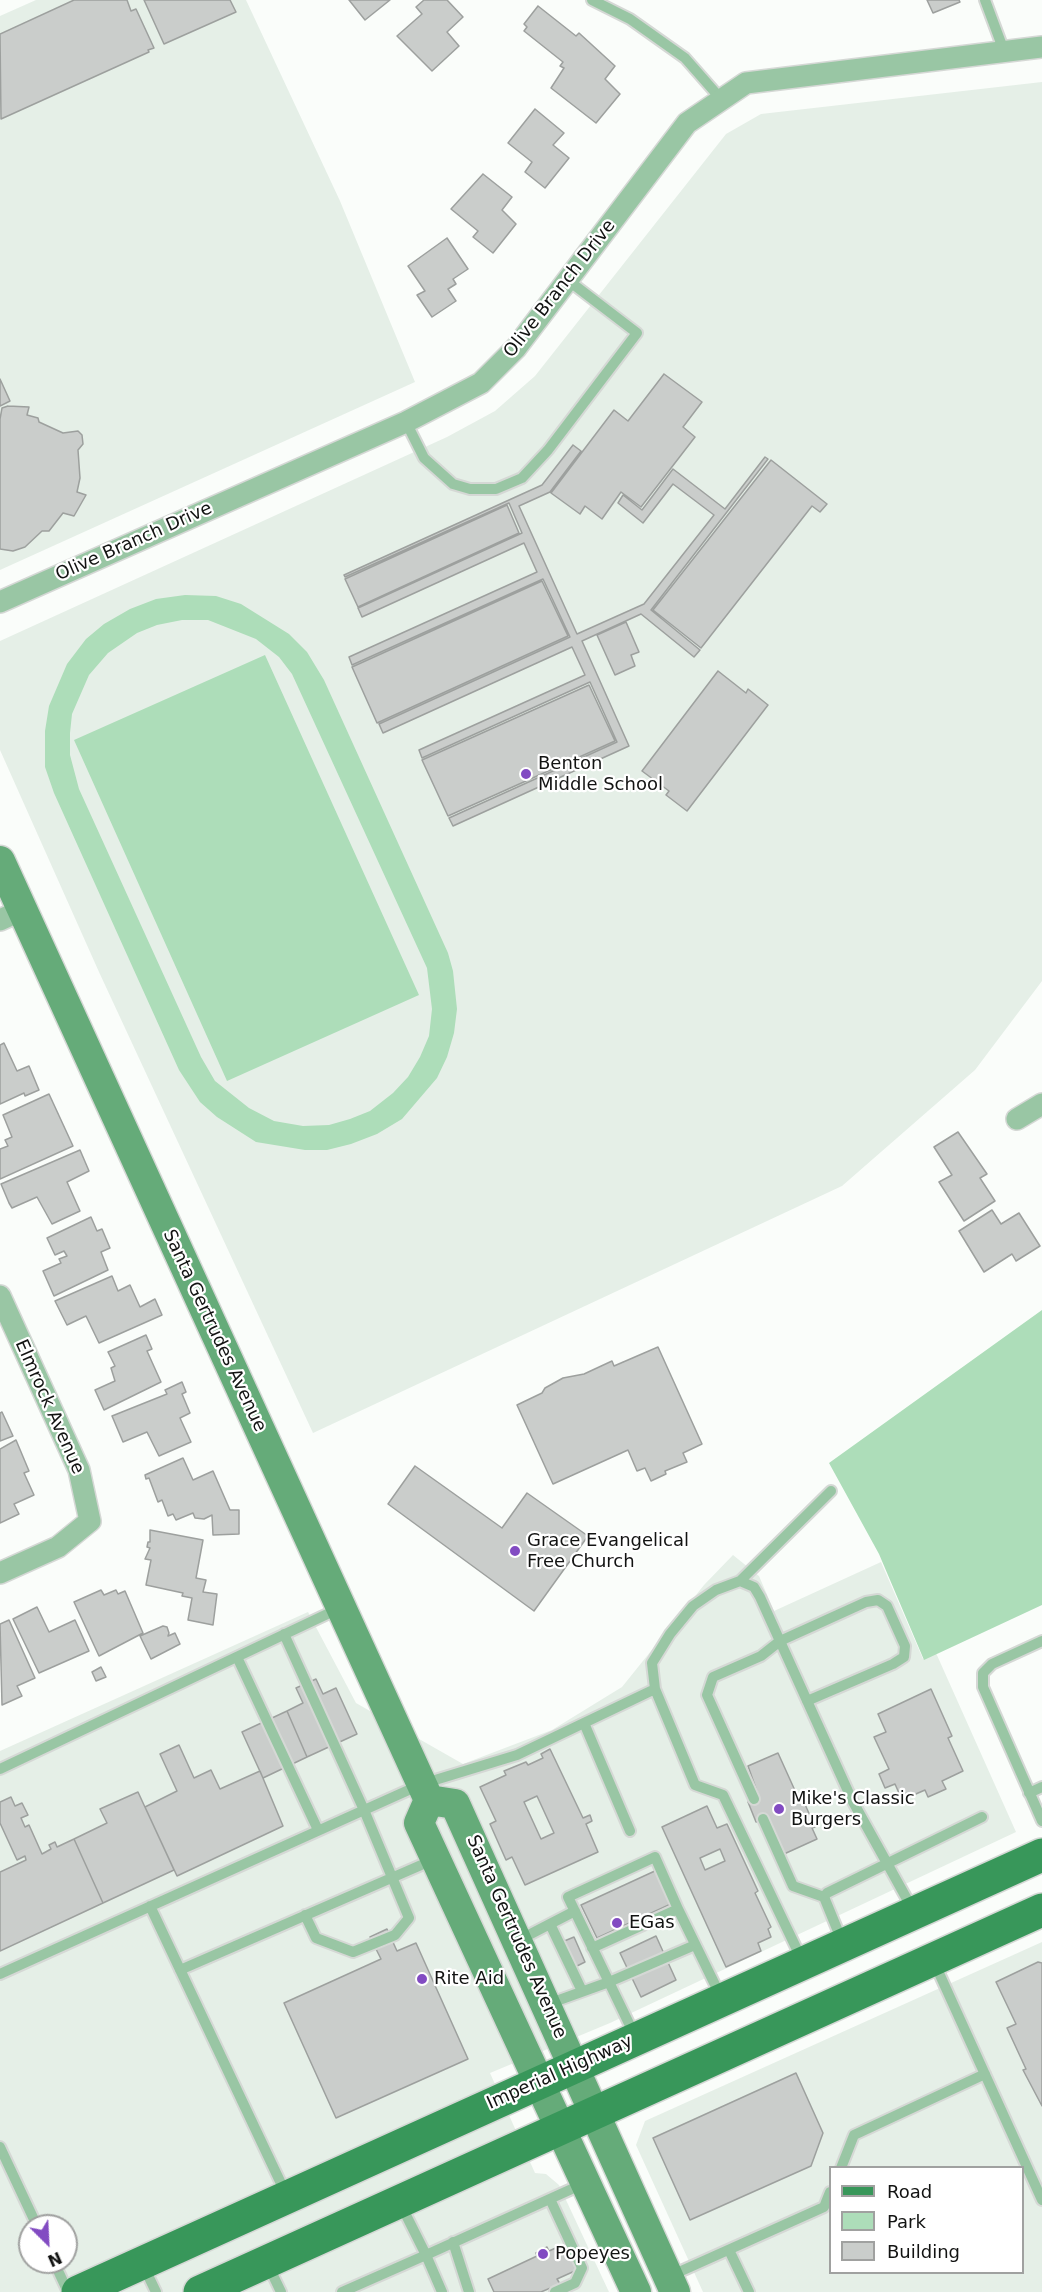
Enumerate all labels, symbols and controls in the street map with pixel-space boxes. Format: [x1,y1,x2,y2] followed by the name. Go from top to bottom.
[500,216,620,362] street label: Olive Branch Drive
[52,498,216,586] street label: Olive Branch Drive
[538,753,663,795] place label: Benton Middle School
[519,767,533,781] marker: Benton Middle School
[158,1227,270,1435] street label: Santa Gertrudes Avenue
[10,1336,88,1478] street label: Elmrock Avenue
[527,1530,689,1572] place label: Grace Evangelical Free Church
[508,1544,522,1558] marker: Grace Evangelical Free Church
[791,1788,915,1830] place label: Mike's Classic Burgers
[772,1802,786,1816] marker: Mike's Classic Burgers
[461,1832,571,2042] street label: Santa Gertrudes Avenue
[629,1912,675,1934] place label: EGas
[610,1916,624,1930] marker: EGas
[434,1968,504,1990] place label: Rite Aid
[415,1972,429,1986] marker: Rite Aid
[484,2031,636,2115] street label: Imperial Highway
[829,2166,1024,2274] legend
[887,2181,932,2202] text: Road
[887,2211,926,2232] text: Park
[18,2214,78,2274] north arrow
[887,2241,960,2262] text: Building
[555,2243,630,2265] place label: Popeyes
[536,2247,550,2261] marker: Popeyes
[45,2248,65,2270] text: N

